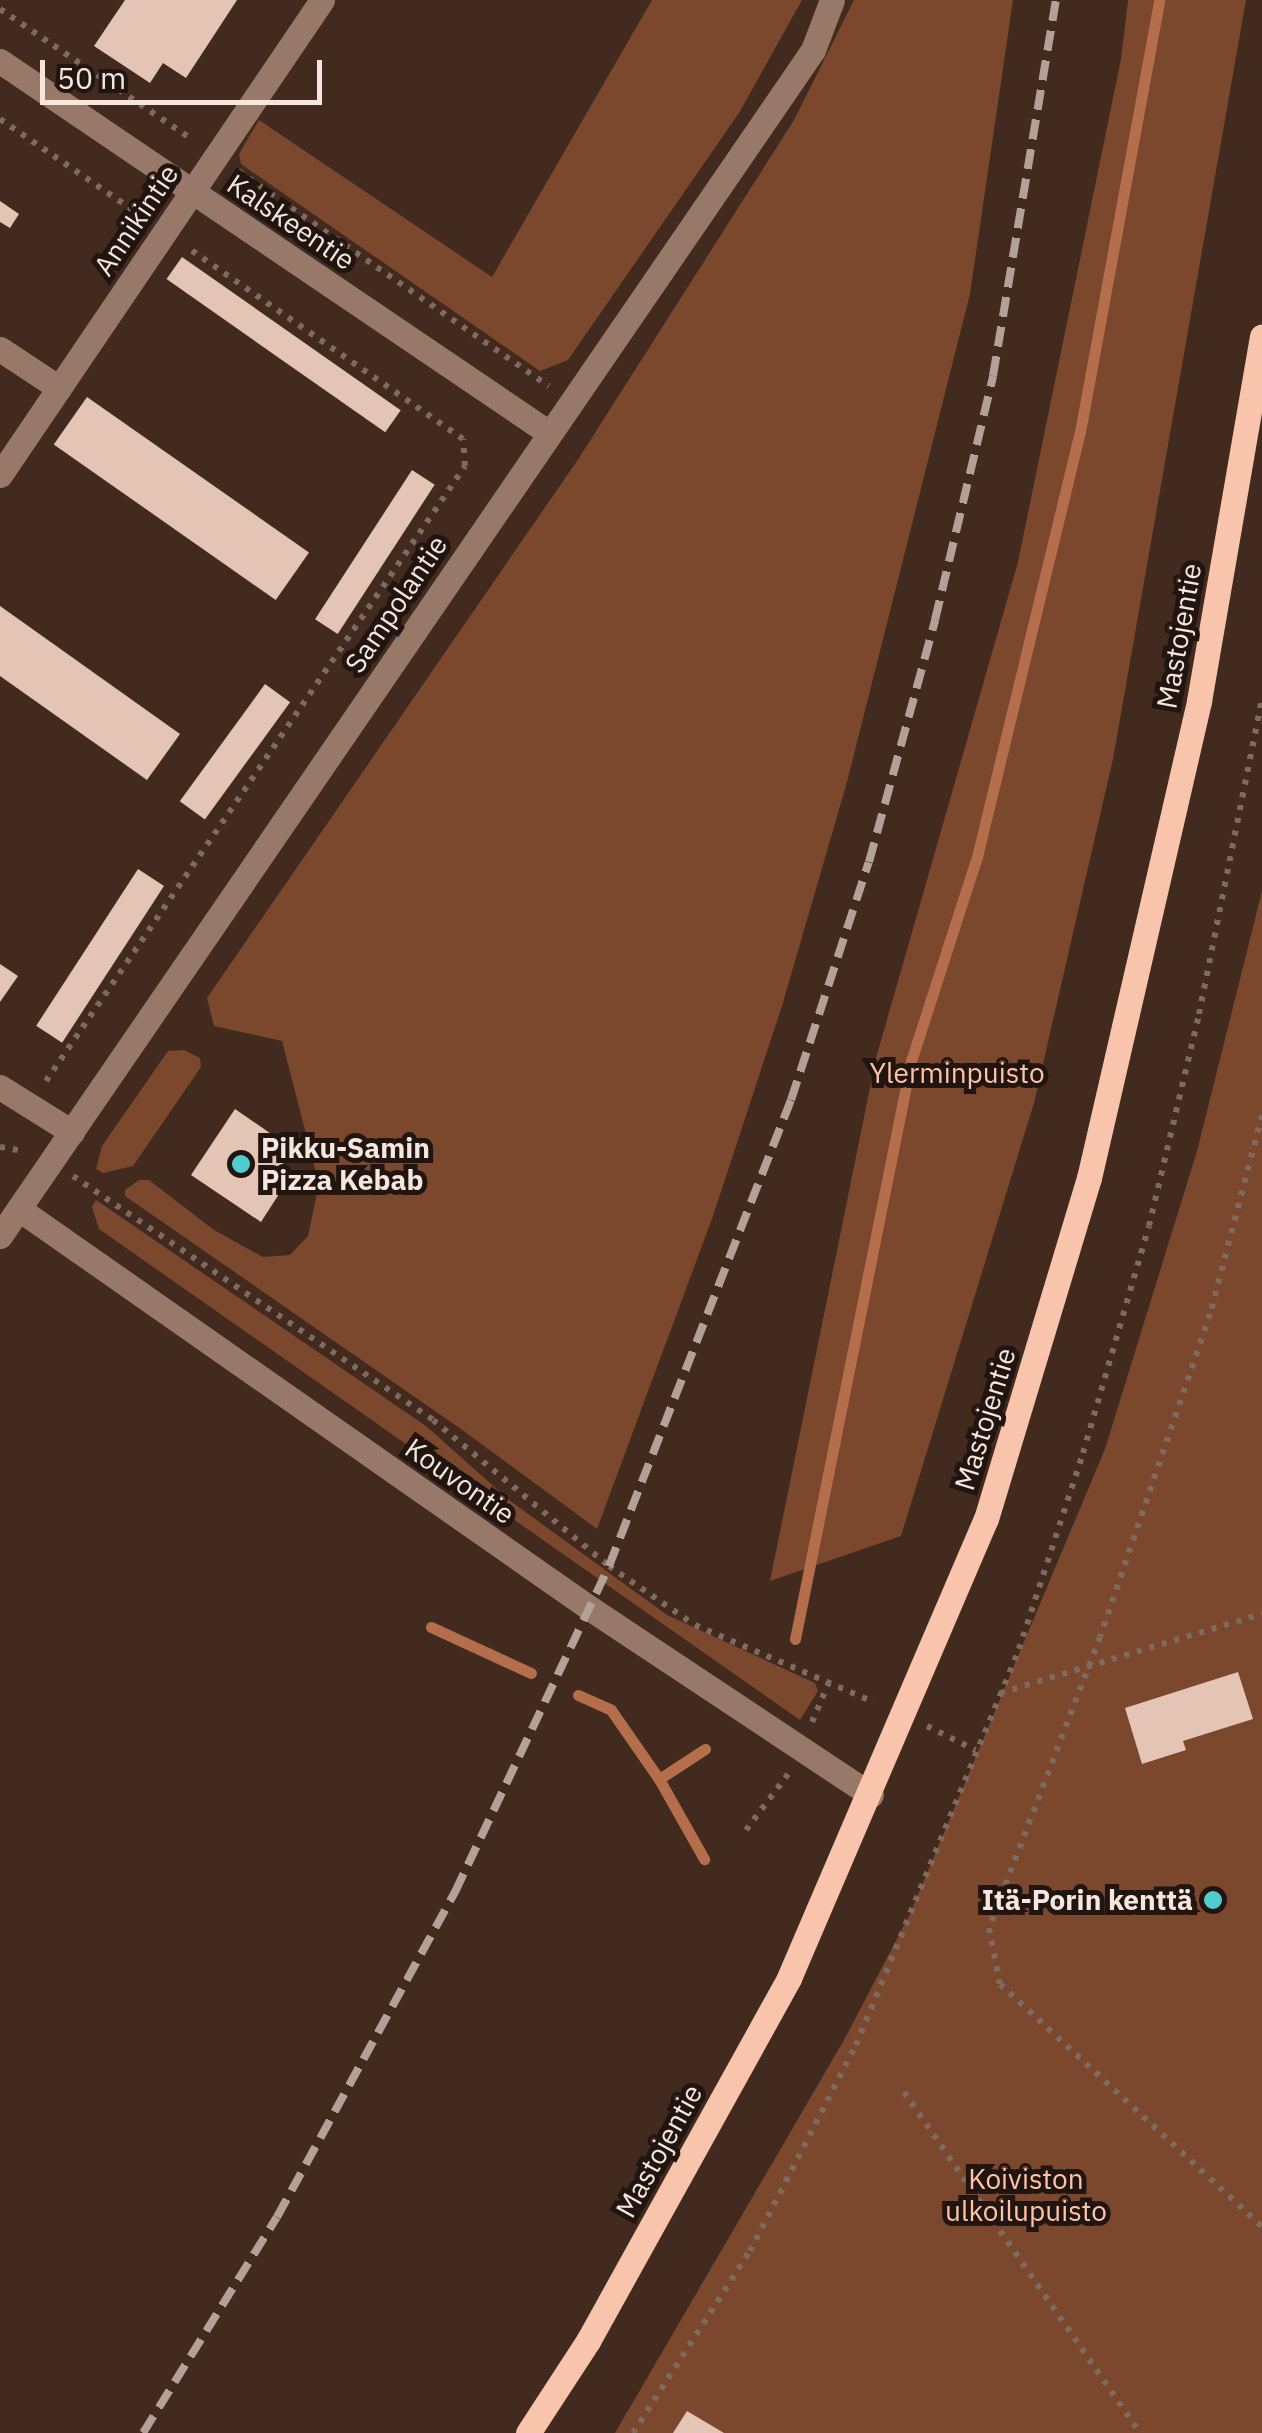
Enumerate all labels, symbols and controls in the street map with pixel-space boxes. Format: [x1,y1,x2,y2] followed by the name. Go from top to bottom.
[45,40,328,102] scale bar
[57,58,126,97] text: 50 m
[87,158,185,282] street label: Annikintie
[221,167,361,277] street label: Kalskeentie
[338,529,454,679] street label: Sampolantie
[1150,561,1208,711] street label: Mastojentie
[869,1056,1045,1090] park label: Ylerminpuisto
[261,1131,430,1197] place label: Pikku-Samin Pizza Kebab
[230,1153,252,1175] marker: Pikku-Samin Pizza Kebab
[947,1344,1023,1494] street label: Mastojentie
[399,1431,521,1531] street label: Kouvontie
[982,1883,1193,1917] place label: Itä-Porin kenttä
[1202,1889,1224,1911] marker: Itä-Porin kenttä
[609,2079,709,2223] street label: Mastojentie
[945,2162,1107,2228] park label: Koiviston ulkoilupuisto

